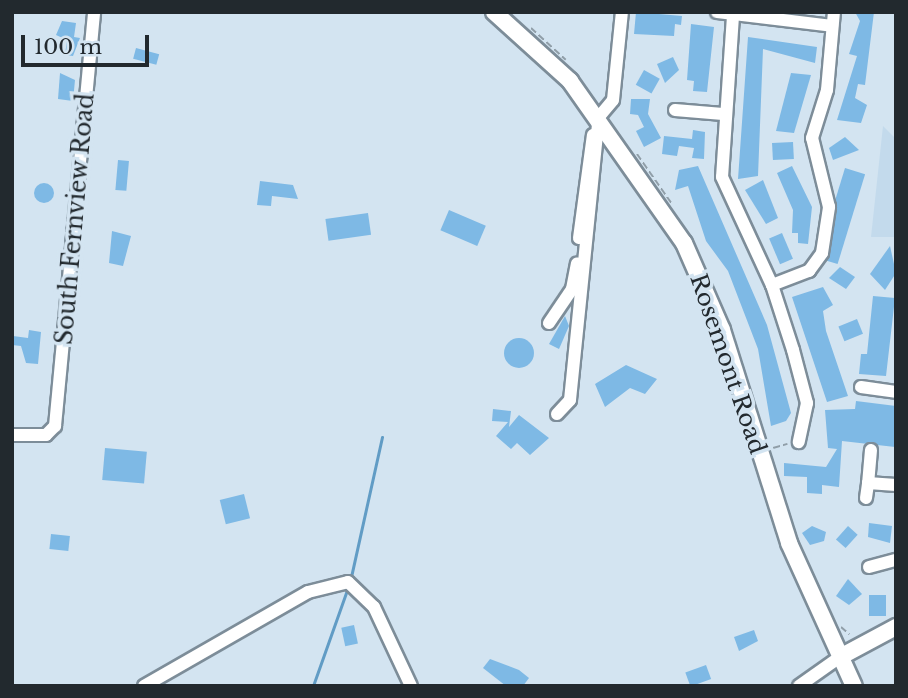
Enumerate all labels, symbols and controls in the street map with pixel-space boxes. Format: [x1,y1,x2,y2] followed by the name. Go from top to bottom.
[24,21,152,65] scale bar
[34,34,102,60] text: 100 m
[50,92,100,346] street label: South Fernview Road
[684,270,772,458] street label: Rosemont Road

